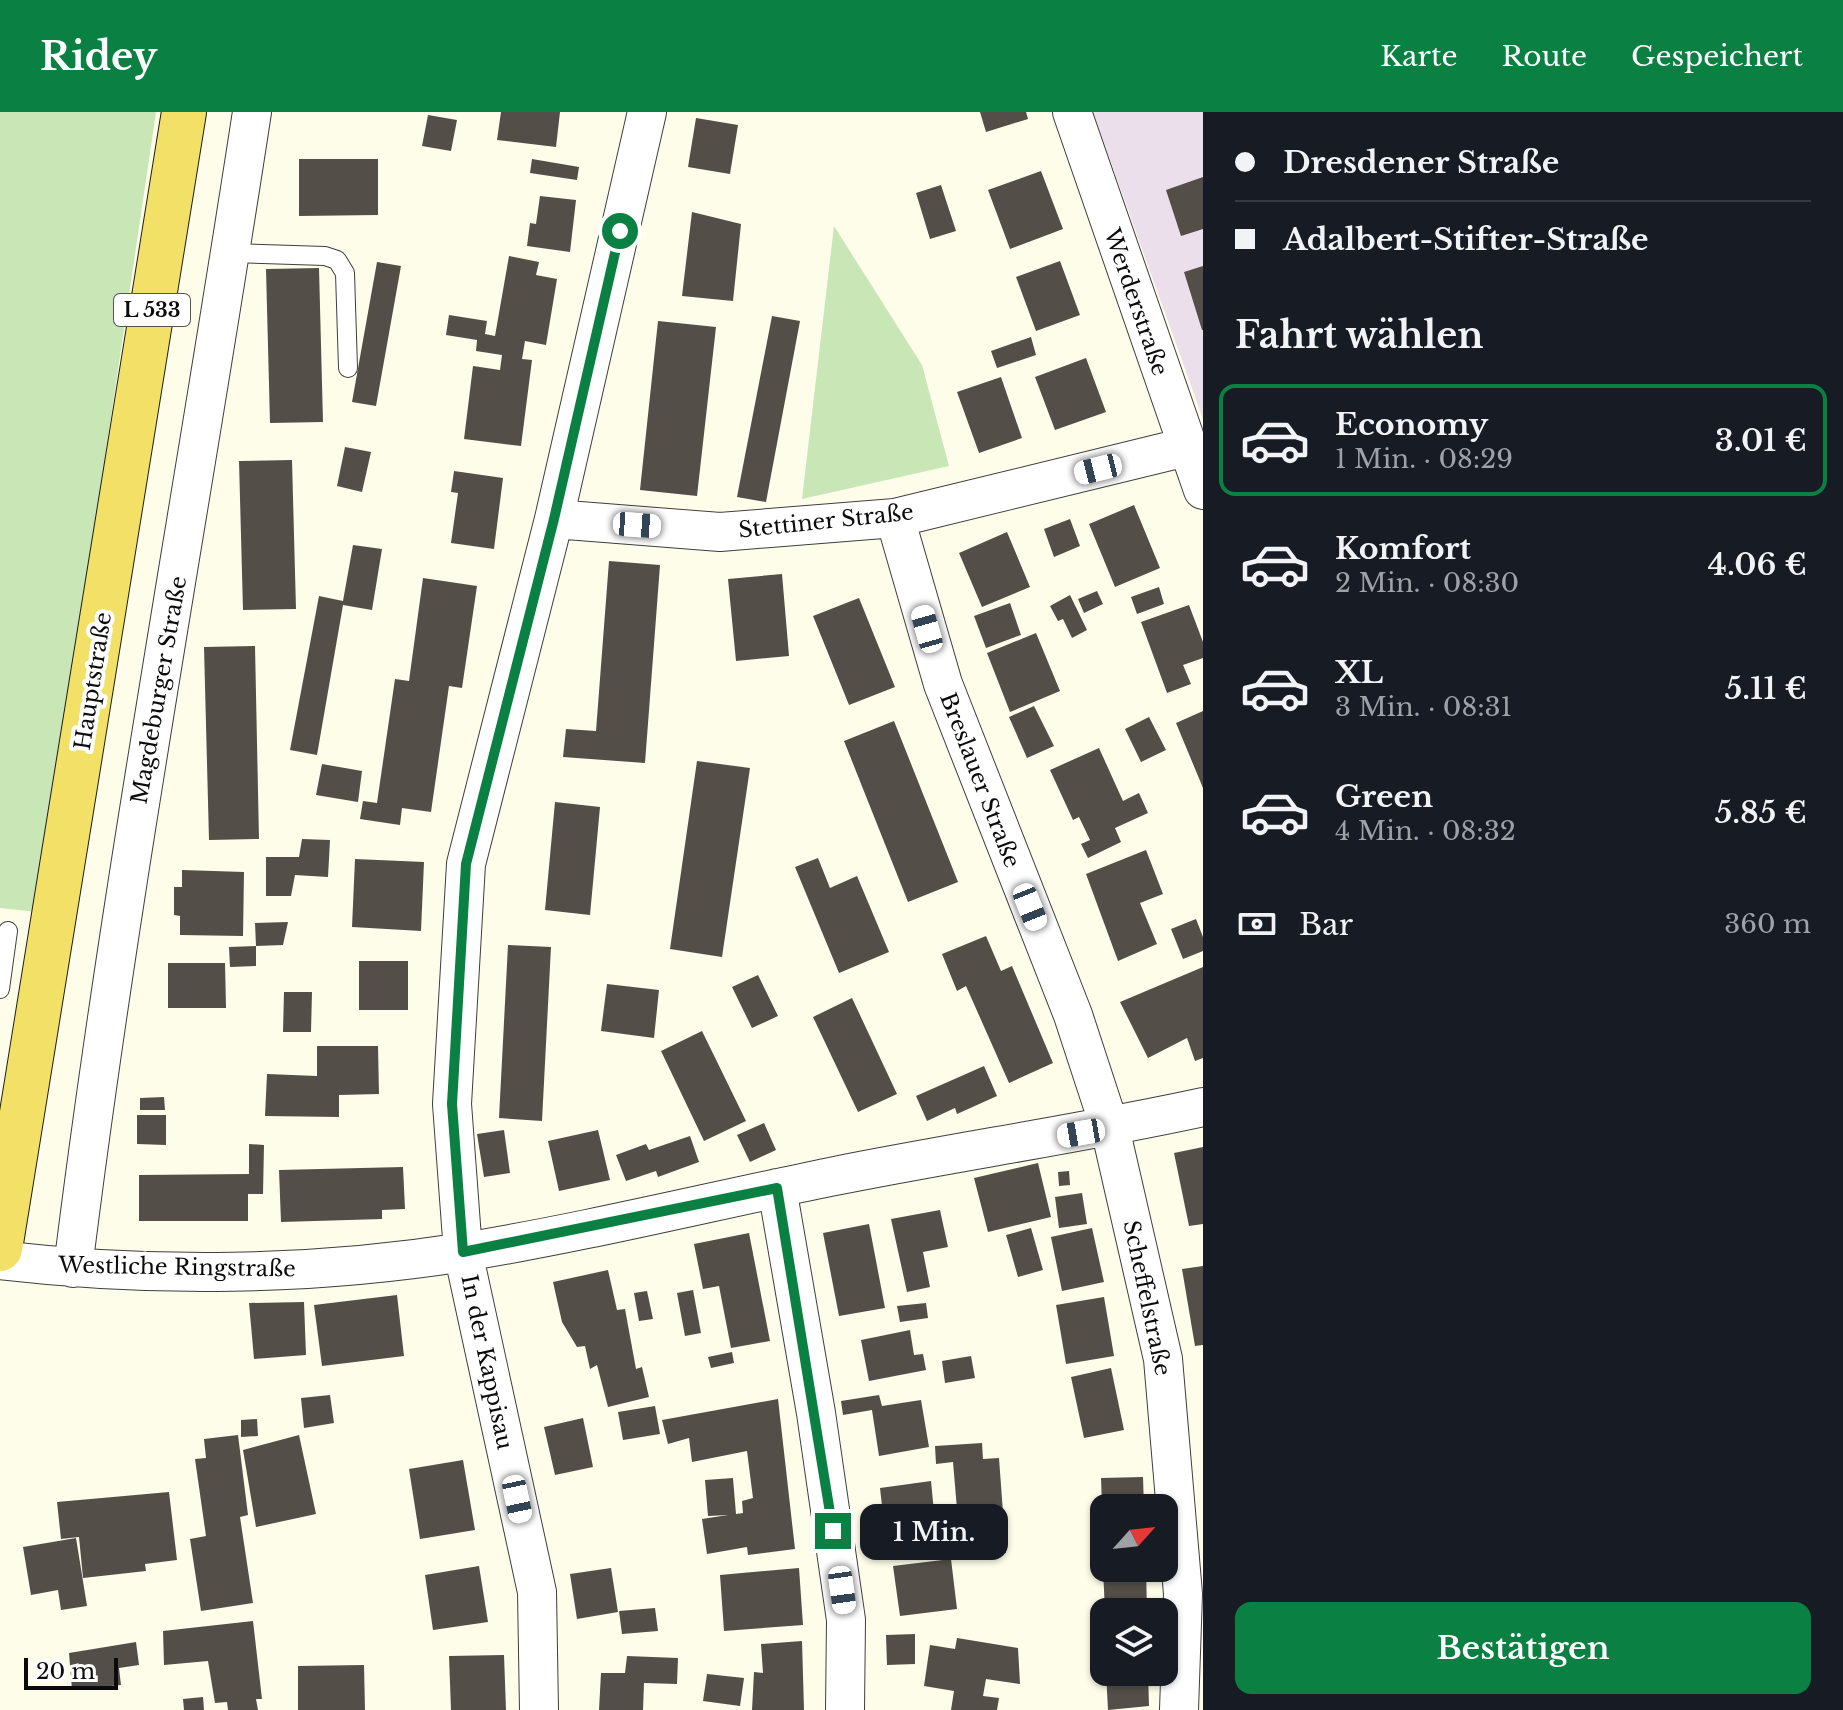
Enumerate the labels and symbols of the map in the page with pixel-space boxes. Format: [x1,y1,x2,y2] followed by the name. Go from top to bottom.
[602,213,638,249] route start
[1098,224,1174,379] street label: Werderstraße
[114,294,190,326] road number: L 533
[1072,452,1124,486] car
[737,498,915,544] street label: Stettiner Straße
[612,511,662,539] car
[126,574,192,806] street label: Magdeburger Straße
[909,603,945,655] car
[69,610,117,752] street label: Hauptstraße
[934,689,1026,871] street label: Breslauer Straße
[1010,880,1050,934] car
[1055,1117,1107,1149] car
[1117,1218,1177,1378] street label: Scheffelstraße
[57,1251,296,1283] street label: Westliche Ringstraße
[455,1272,519,1452] street label: In der Kappisau
[500,1473,534,1525] car
[1090,1494,1178,1582] north arrow
[861,1503,1009,1559] callout: 1 Min.
[815,1513,851,1549] route end
[827,1565,857,1615] car
[24,1654,118,1690] scale bar

